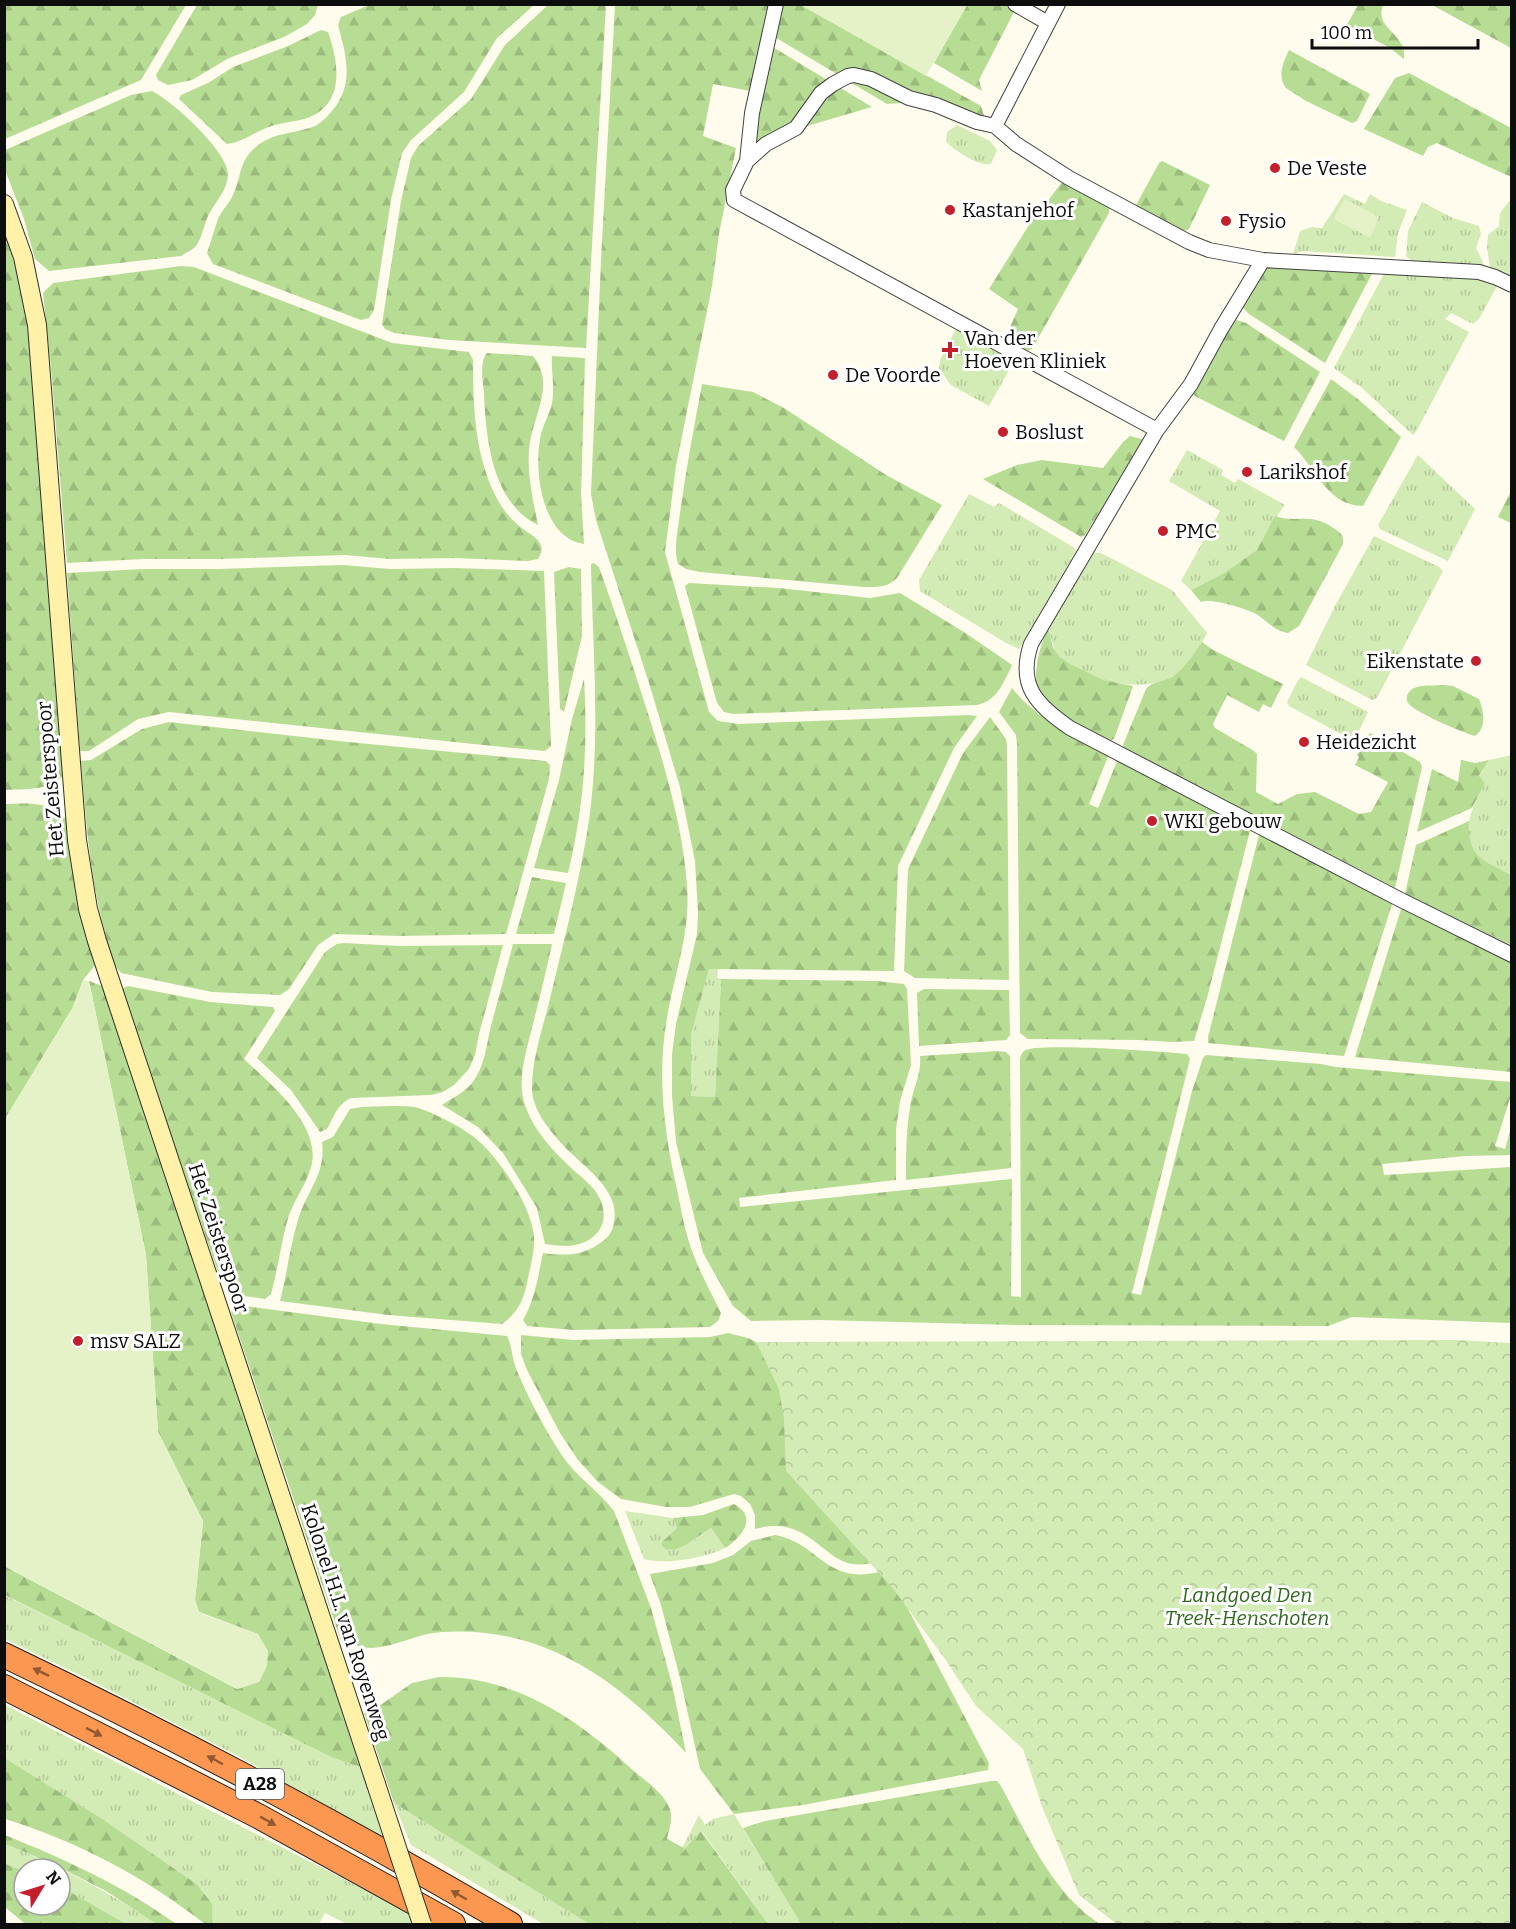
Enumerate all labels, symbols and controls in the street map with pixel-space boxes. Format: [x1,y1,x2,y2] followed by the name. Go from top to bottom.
[1312,12,1478,50] scale bar
[1321,22,1372,44] text: 100 m
[1287,156,1367,180] place label: De Veste
[1268,161,1282,175] marker: De Veste
[962,198,1076,223] place label: Kastanjehof
[943,203,957,217] marker: Kastanjehof
[1238,209,1286,233] place label: Fysio
[1219,214,1233,228] marker: Fysio
[964,326,1107,373] place label: Van der Hoeven Kliniek
[941,341,959,359] marker: Van der Hoeven Kliniek
[845,363,941,387] place label: De Voorde
[826,368,840,382] marker: De Voorde
[1015,420,1084,444] place label: Boslust
[996,425,1010,439] marker: Boslust
[1259,460,1349,484] place label: Larikshof
[1240,465,1254,479] marker: Larikshof
[1175,519,1217,543] place label: PMC
[1156,524,1170,538] marker: PMC
[1366,649,1464,673] place label: Eikenstate
[1469,654,1483,668] marker: Eikenstate
[31,700,69,858] street label: Het Zeisterspoor
[1316,730,1416,754] place label: Heidezicht
[1297,735,1311,749] marker: Heidezicht
[1164,809,1283,833] place label: WKI gebouw
[1145,814,1159,828] marker: WKI gebouw
[183,1160,255,1316] street label: Het Zeisterspoor
[90,1329,181,1353] place label: msv SALZ
[71,1334,85,1348] marker: msv SALZ
[296,1501,396,1743] street label: Kolonel H.L. van Royenweg
[1165,1583,1329,1630] park label: Landgoed Den Treek-Henschoten
[33,1668,50,1677] one-way arrow
[86,1727,103,1737] one-way arrow
[207,1755,224,1765] one-way arrow
[236,1769,284,1799] road number: A28
[260,1816,277,1826] one-way arrow
[12,1857,72,1917] north arrow
[42,1867,65,1889] text: N
[451,1890,468,1900] one-way arrow

